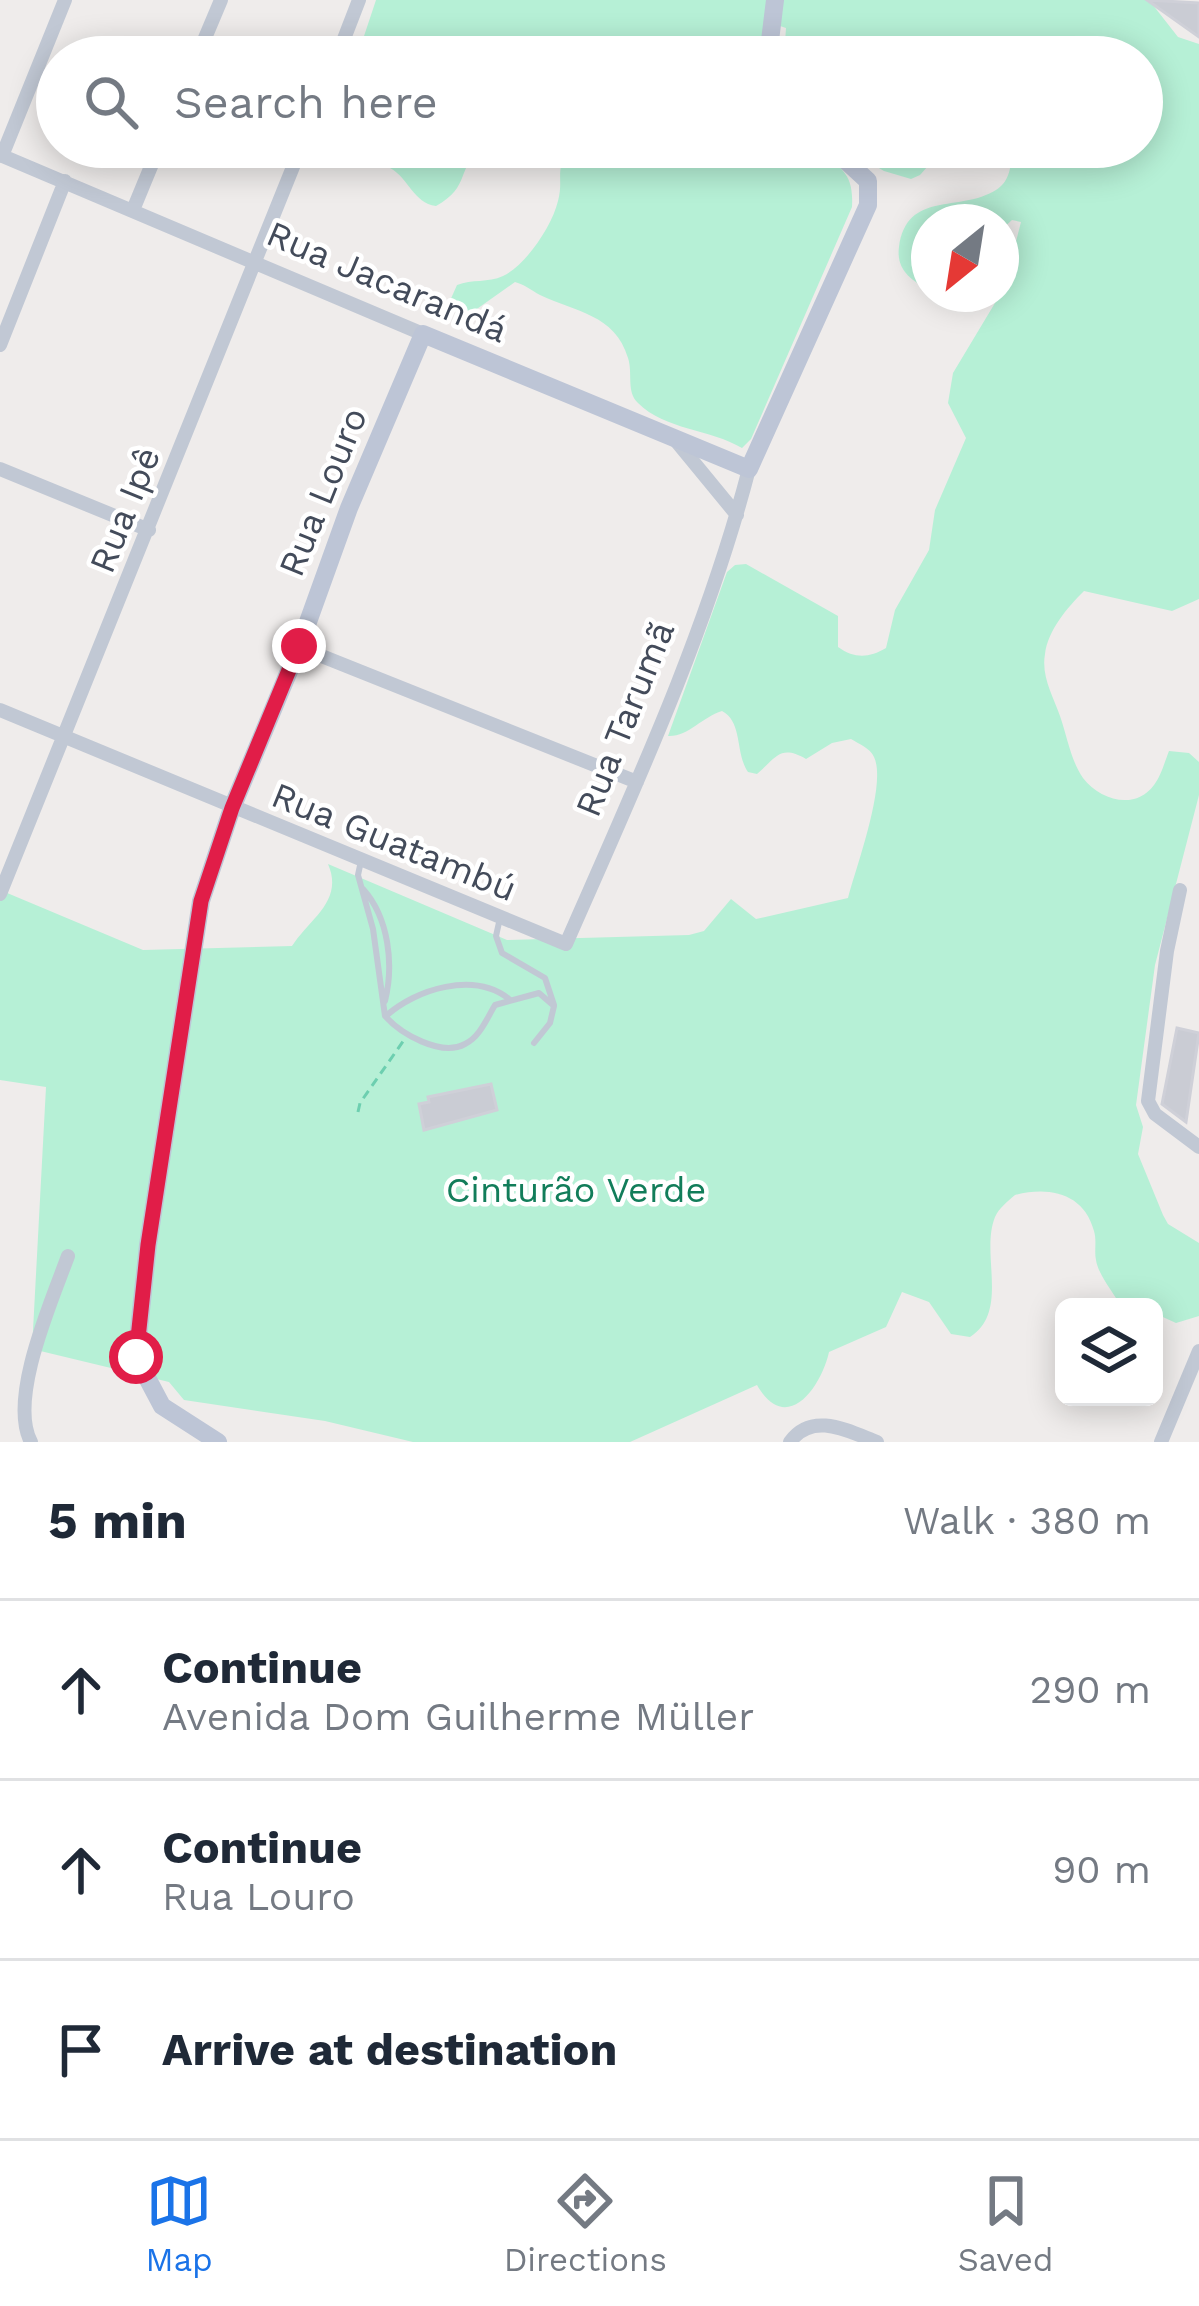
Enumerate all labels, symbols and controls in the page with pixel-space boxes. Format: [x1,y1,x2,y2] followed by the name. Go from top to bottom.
[36,36,1163,168] search box
[78,69,144,135] icon: search
[174,76,438,129] text: Search here
[911,204,1019,312] north arrow
[260,212,514,352] street label: Rua Jacarandá
[270,402,376,582] street label: Rua Louro
[81,441,169,579] street label: Rua Ipê
[567,615,683,823] street label: Rua Tarumã
[272,619,326,673] route end
[266,774,522,910] street label: Rua Guatambú
[446,1169,706,1211] park label: Cinturão Verde
[1055,1298,1163,1406] map controls
[1055,1298,1163,1406] button: layers
[109,1330,163,1384] route start
[48,1491,187,1550] text: 5 min
[903,1498,1151,1543] text: Walk · 380 m
[162,1641,362,1694] text: Continue
[48,1657,114,1723] icon: ahead
[1029,1667,1151,1712] text: 290 m
[162,1694,754,1739] text: Avenida Dom Guilherme Müller
[162,1821,362,1874] text: Continue
[48,1837,114,1903] icon: ahead
[1052,1847,1151,1892] text: 90 m
[162,1874,355,1919] text: Rua Louro
[48,2017,114,2083] icon: arrive
[162,2023,617,2076] text: Arrive at destination
[145,2168,213,2279] tab: Map
[504,2168,667,2279] tab: Directions
[958,2168,1054,2279] tab: Saved

